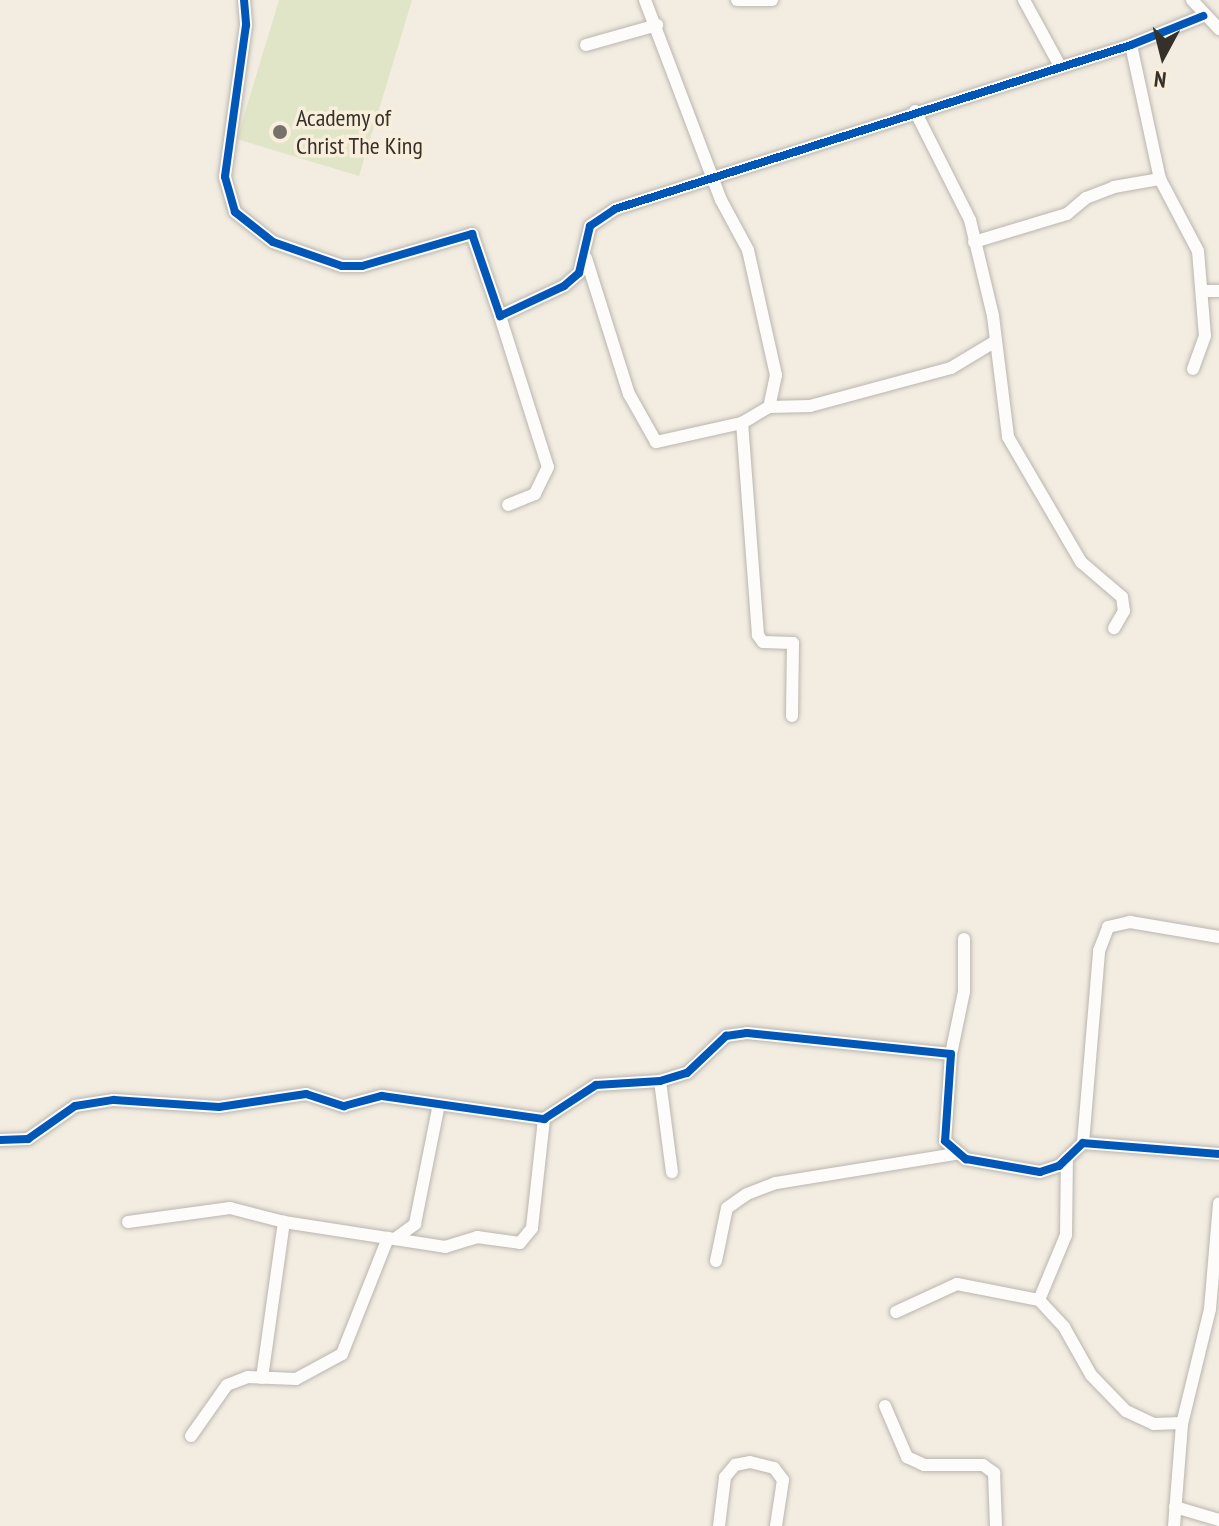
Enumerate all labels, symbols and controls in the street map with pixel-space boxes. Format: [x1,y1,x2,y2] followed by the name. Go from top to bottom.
[1123,16,1203,96] north arrow
[1152,65,1168,94] text: N
[296,104,423,160] place label: Academy of Christ The King
[271,123,289,141] marker: Academy of Christ The King

